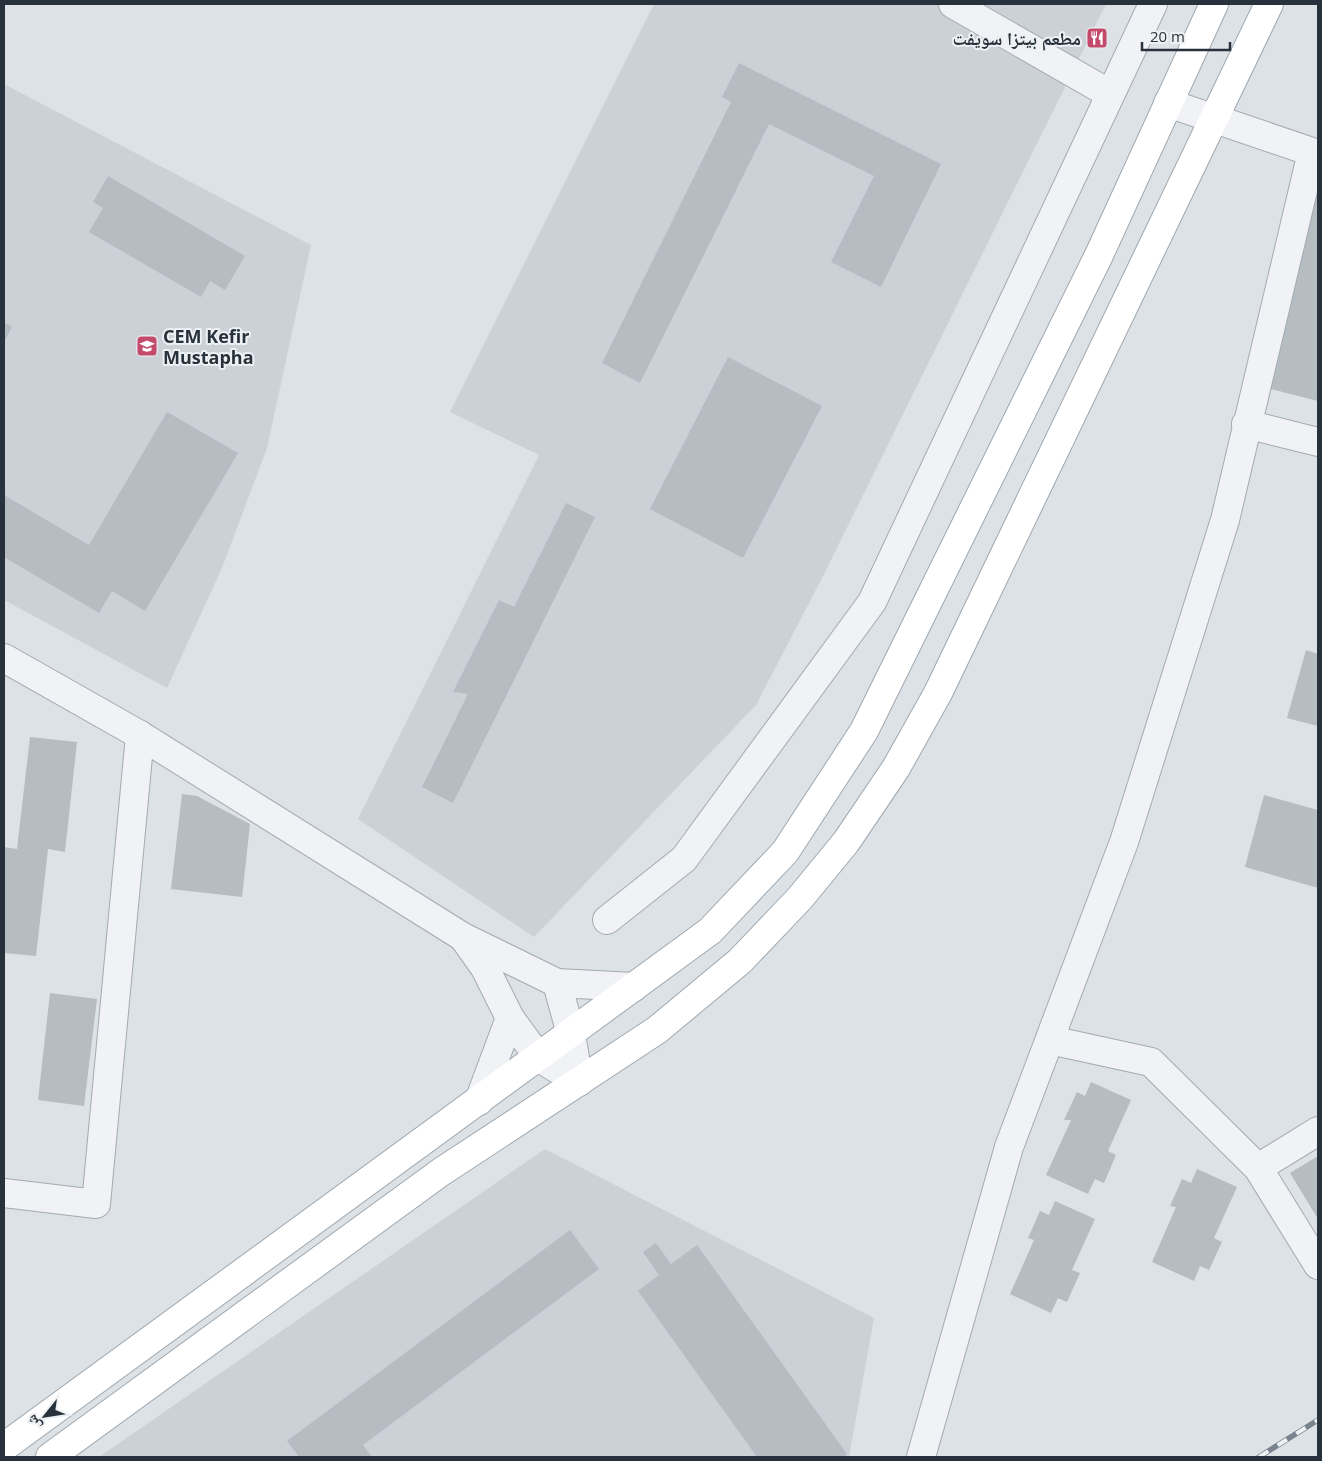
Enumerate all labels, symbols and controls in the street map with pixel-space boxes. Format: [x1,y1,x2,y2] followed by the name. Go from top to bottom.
[1142,20,1230,52] scale bar
[953,26,1081,51] place label: مطعم بيتزا سويفت
[1085,26,1109,50] restaurant icon: مطعم بيتزا سويفت
[1150,26,1185,46] text: 20 m
[163,324,254,369] place label: CEM Kefir Mustapha
[135,334,159,358] school or university icon: CEM Kefir Mustapha
[20,1391,70,1441] north arrow
[21,1411,45,1434] text: ش

